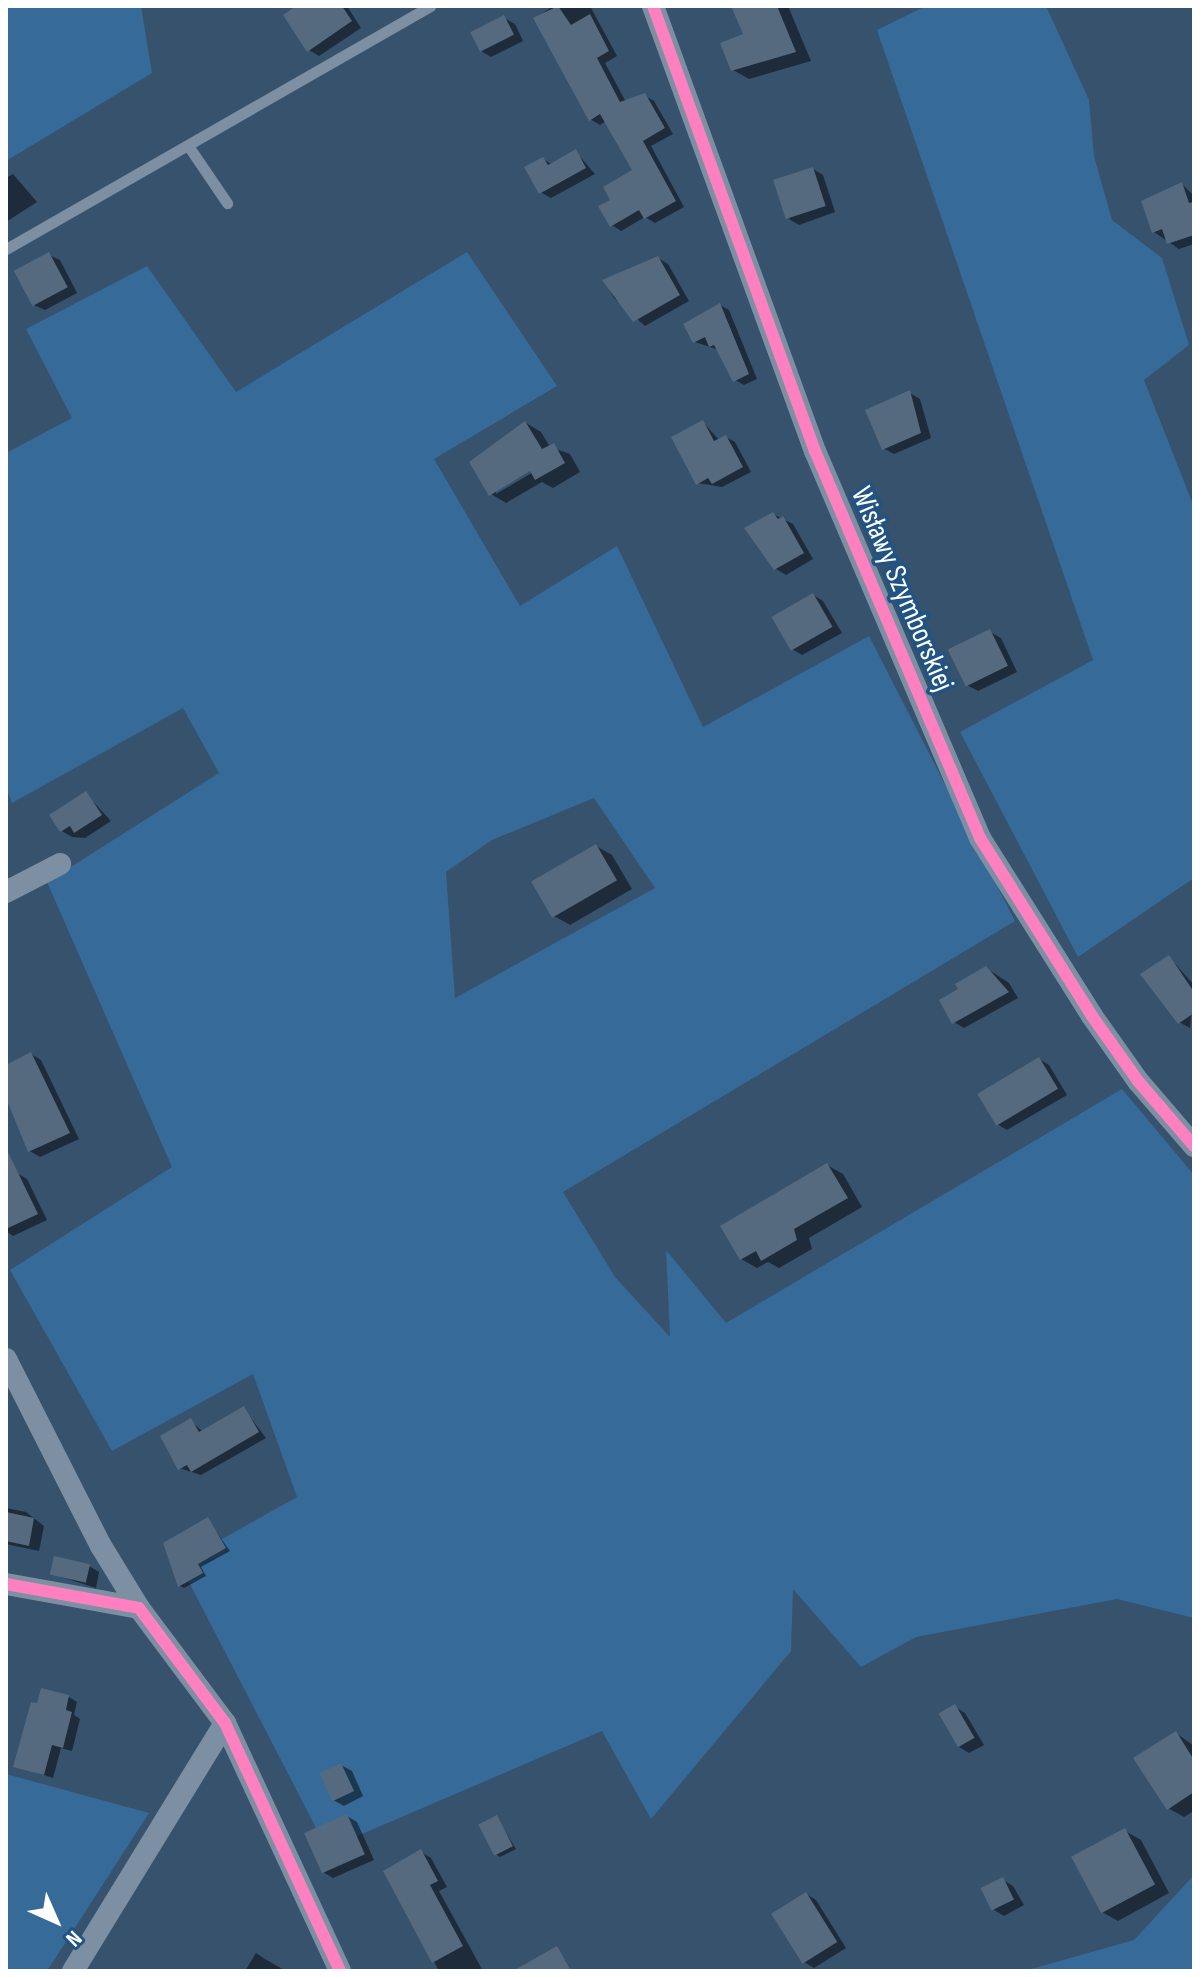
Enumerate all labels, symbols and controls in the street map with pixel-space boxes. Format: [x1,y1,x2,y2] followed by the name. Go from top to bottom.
[843,481,961,697] street label: Wisławy Szymborskiej
[16,1881,96,1961] north arrow
[60,1925,87,1952] text: N

